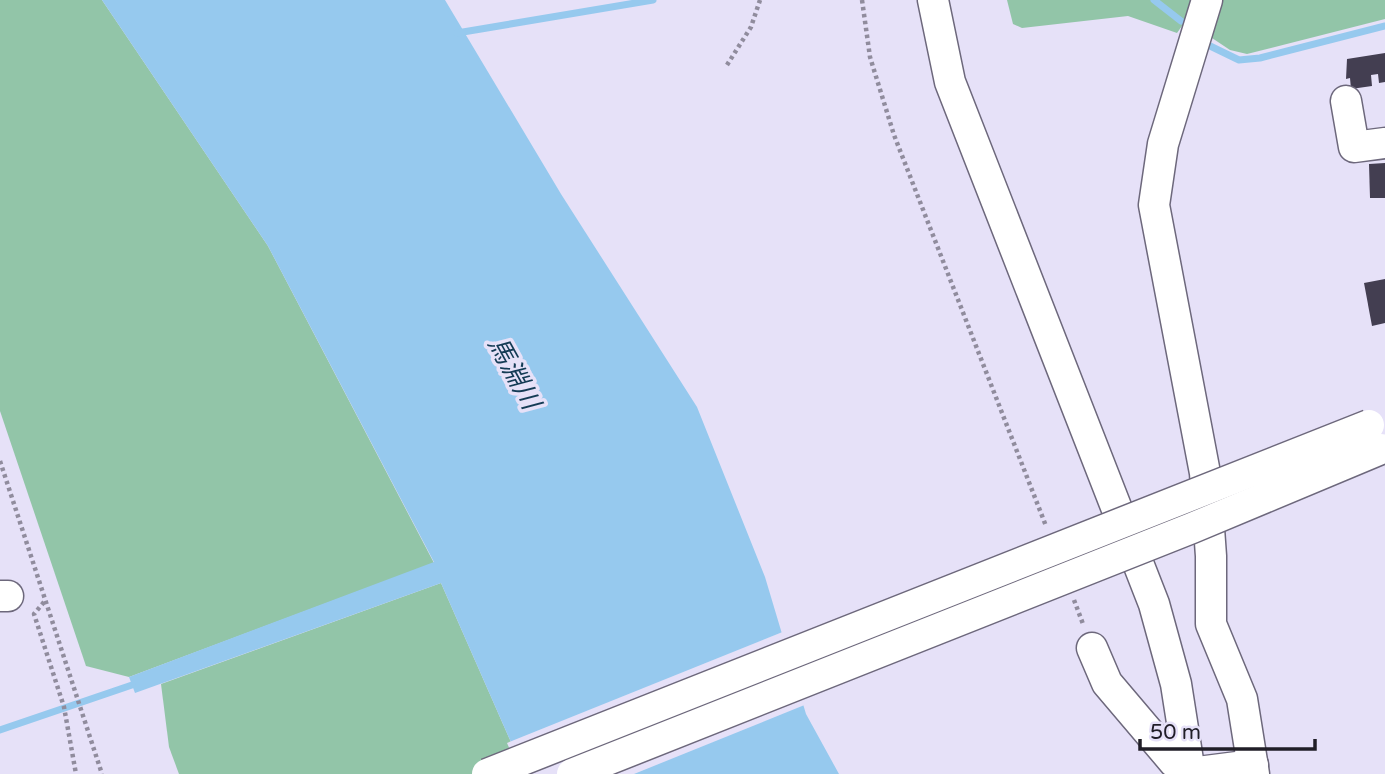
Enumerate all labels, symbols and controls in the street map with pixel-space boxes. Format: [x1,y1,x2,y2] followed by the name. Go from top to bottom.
[482,331,548,417] water label: 馬淵川
[1140,708,1315,752] scale bar
[1150,720,1201,745] text: 50 m

